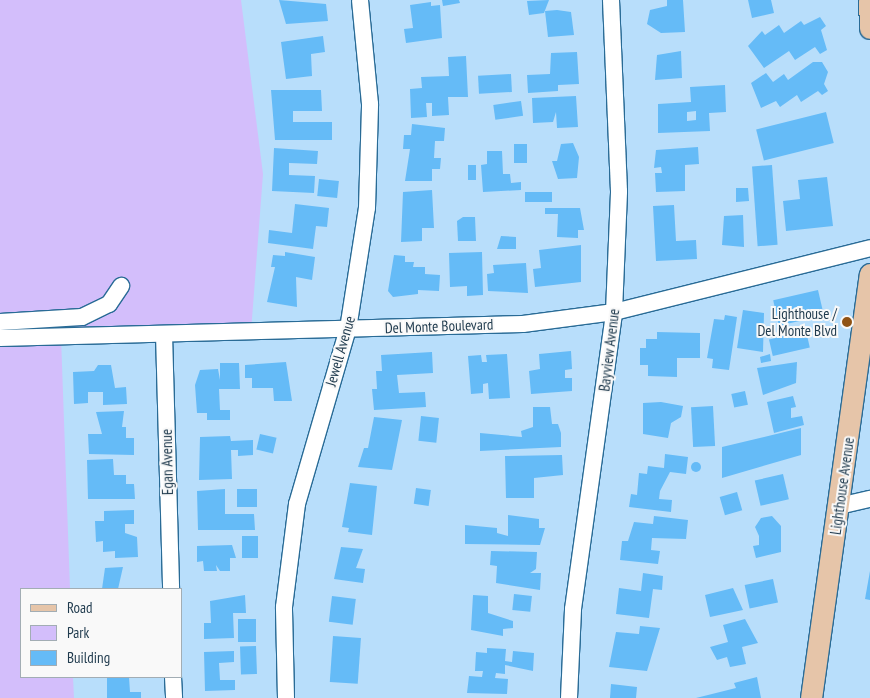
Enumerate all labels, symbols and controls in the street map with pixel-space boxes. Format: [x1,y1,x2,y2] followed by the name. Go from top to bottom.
[757,304,837,339] place label: Lighthouse / Del Monte Blvd
[595,307,623,393] street label: Bayview Avenue
[321,314,359,388] street label: Jewell Avenue
[384,315,494,337] street label: Del Monte Boulevard
[841,316,853,328] marker: Lighthouse / Del Monte Blvd
[157,429,177,495] street label: Egan Avenue
[826,436,858,536] street label: Lighthouse Avenue
[20,588,182,678] legend
[67,598,93,617] text: Road
[67,623,89,642] text: Park
[67,648,110,667] text: Building

